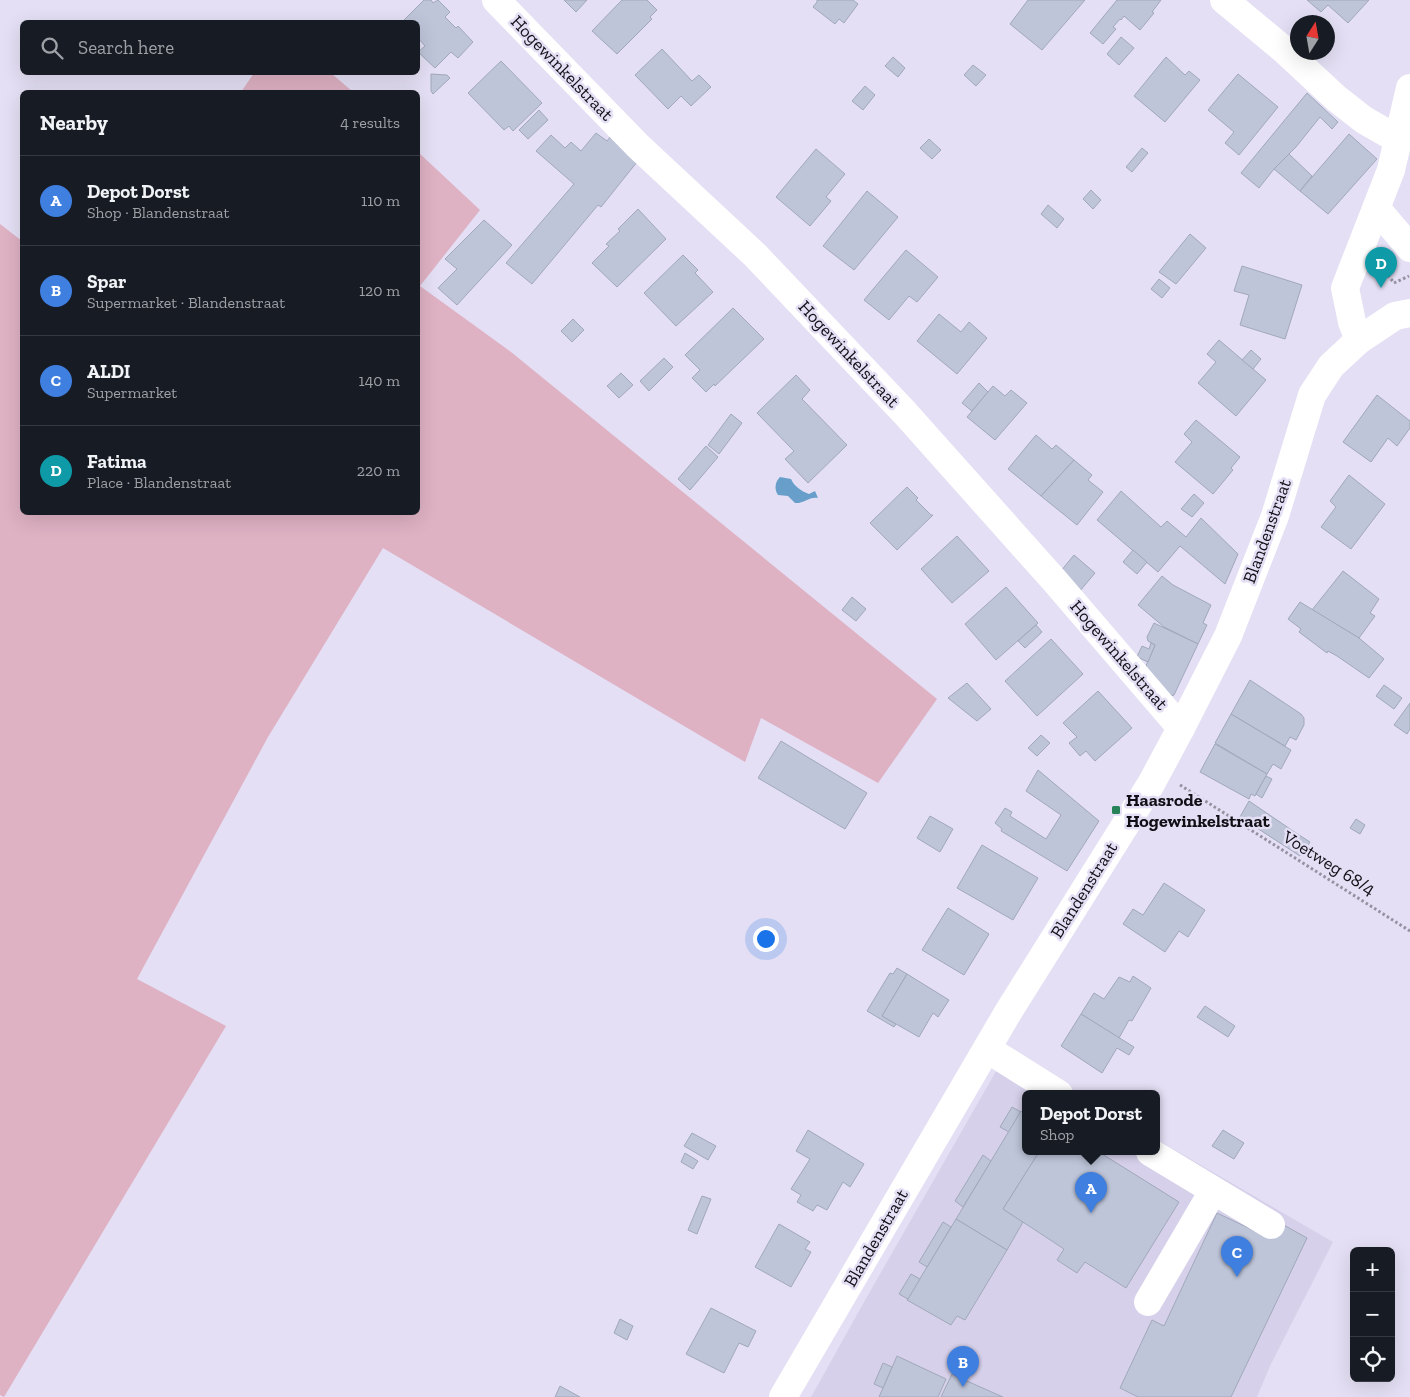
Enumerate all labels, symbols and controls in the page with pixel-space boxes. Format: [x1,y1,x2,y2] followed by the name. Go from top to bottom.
[506,11,618,126] street label: Hogewinkelstraat
[1290,15,1335,60] north arrow
[20,20,420,75] search box
[38,34,66,62] icon: search
[78,36,174,59] text: Search here
[40,110,108,135] text: Nearby
[340,113,400,132] text: 4 results
[87,180,189,203] text: Depot Dorst
[51,191,62,210] text: A
[361,191,400,210] text: 110 m
[87,203,230,222] text: Shop · Blandenstraat
[1365,247,1397,288] pin: D
[87,270,126,293] text: Spar
[51,281,61,300] text: B
[359,281,400,300] text: 120 m
[87,293,285,312] text: Supermarket · Blandenstraat
[794,296,904,412] street label: Hogewinkelstraat
[87,360,130,383] text: ALDI
[51,371,61,390] text: C
[359,371,400,390] text: 140 m
[87,383,177,402] text: Supermarket
[87,450,147,473] text: Fatima
[50,461,62,480] text: D
[357,461,400,480] text: 220 m
[87,473,231,492] text: Place · Blandenstraat
[1238,476,1296,586] street label: Blandenstraat
[1065,596,1173,715] street label: Hogewinkelstraat
[1126,789,1270,832] place label: Haasrode Hogewinkelstraat
[1110,804,1122,816] marker: Haasrode Hogewinkelstraat
[1278,825,1380,900] street label: Voetweg 68/4
[1046,838,1122,942] street label: Blandenstraat
[753,926,779,952] your location
[1022,1090,1160,1155] popup
[1040,1102,1142,1125] text: Depot Dorst
[1040,1125,1074,1144] text: Shop
[1075,1172,1107,1213] pin: A
[839,1185,913,1291] street label: Blandenstraat
[1221,1236,1253,1277] pin: C
[1350,1247,1395,1382] map controls
[1350,1247,1395,1292] button: +
[1350,1292,1395,1337] button: −
[1350,1337,1395,1382] button: locate
[947,1346,979,1387] pin: B

